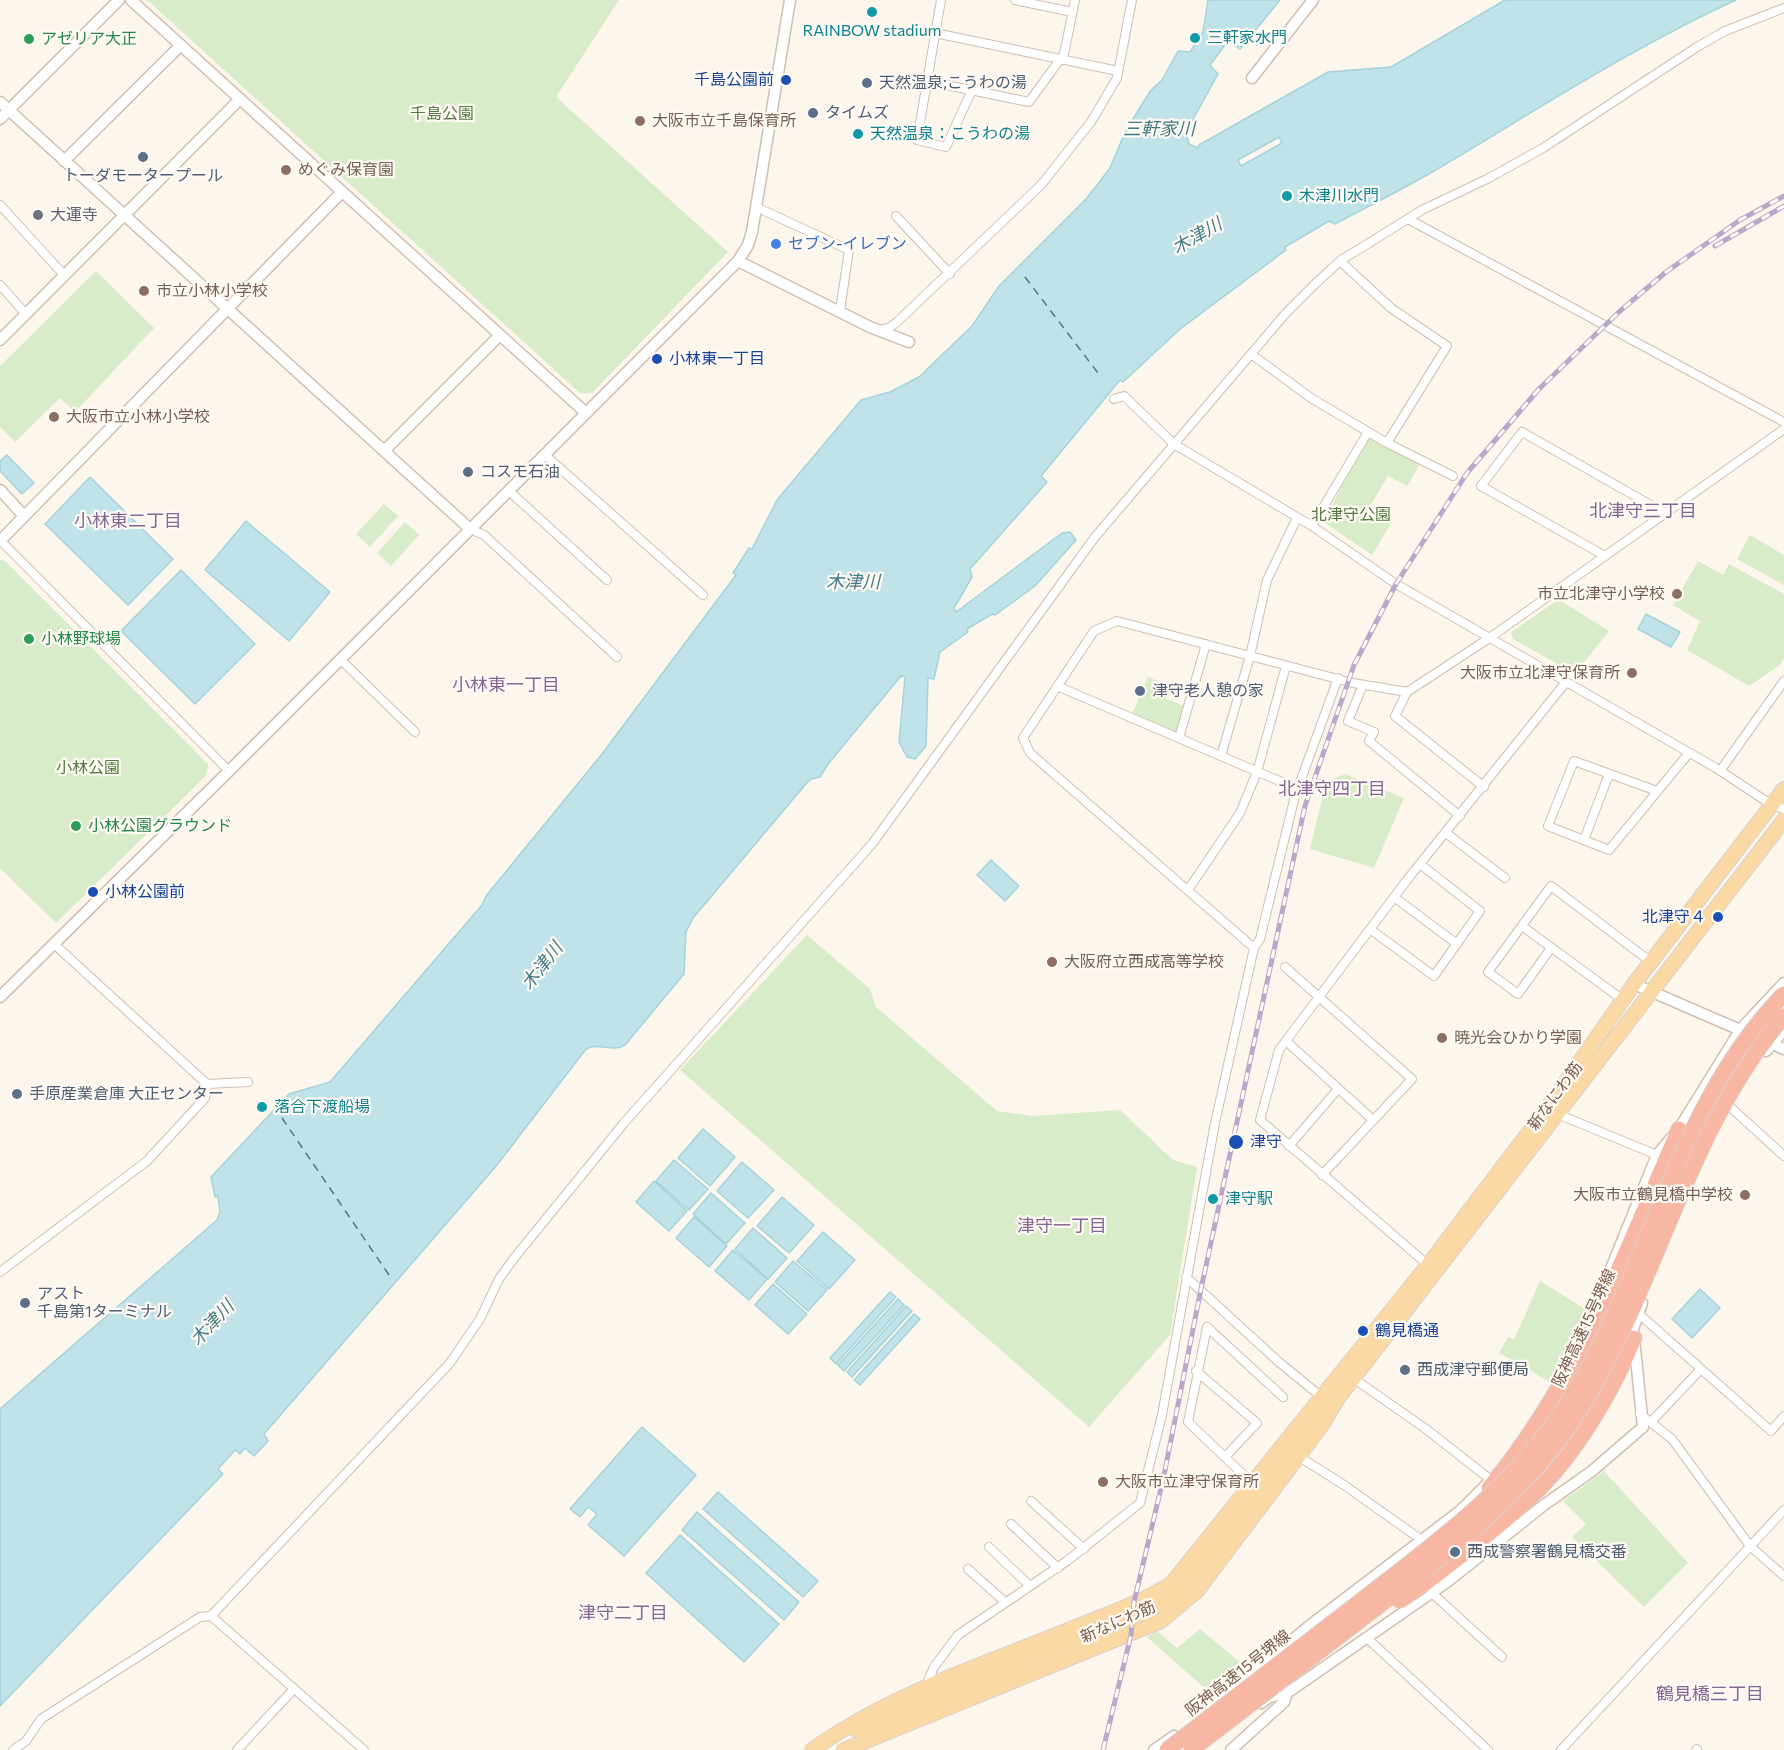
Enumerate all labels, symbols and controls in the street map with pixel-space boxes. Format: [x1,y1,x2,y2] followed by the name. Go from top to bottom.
[865,5,879,19] marker: RAINBOW stadium
[802,21,942,41] place label: RAINBOW stadium
[1207,28,1287,48] place label: 三軒家水門
[41,29,137,49] place label: アゼリア大正
[1188,31,1202,45] marker: 三軒家水門
[22,32,36,46] marker: アゼリア大正
[694,70,774,90] place label: 千島公園前
[779,73,793,87] marker: 千島公園前
[879,73,1027,93] place label: 天然温泉;こうわの湯
[860,76,874,90] marker: 天然温泉;こうわの湯
[825,103,889,123] place label: タイムズ
[410,104,474,124] park label: 千島公園
[806,106,820,120] marker: タイムズ
[652,111,796,131] place label: 大阪市立千島保育所
[633,114,647,128] marker: 大阪市立千島保育所
[1123,118,1195,140] water label: 三軒家川
[870,124,1030,144] place label: 天然温泉：こうわの湯
[851,127,865,141] marker: 天然温泉：こうわの湯
[136,150,150,164] marker: トーダモータープール
[298,160,394,180] place label: めぐみ保育園
[279,163,293,177] marker: めぐみ保育園
[63,166,223,186] place label: トーダモータープール
[1299,186,1379,206] place label: 木津川水門
[1280,189,1294,203] marker: 木津川水門
[50,205,98,225] place label: 大運寺
[31,208,45,222] marker: 大運寺
[1168,213,1226,259] water label: 木津川
[788,234,907,254] place label: セブン-イレブン
[769,237,783,251] marker: セブン-イレブン
[156,281,268,301] place label: 市立小林小学校
[137,284,151,298] marker: 市立小林小学校
[669,349,765,369] place label: 小林東一丁目
[650,352,664,366] marker: 小林東一丁目
[66,407,210,427] place label: 大阪市立小林小学校
[47,410,61,424] marker: 大阪市立小林小学校
[480,462,560,482] place label: コスモ石油
[461,465,475,479] marker: コスモ石油
[1589,500,1697,522] district label: 北津守三丁目
[1311,505,1391,525] park label: 北津守公園
[74,510,182,532] district label: 小林東二丁目
[826,571,880,593] water label: 木津川
[1537,584,1665,604] place label: 市立北津守小学校
[1670,587,1684,601] marker: 市立北津守小学校
[41,629,121,649] place label: 小林野球場
[22,632,36,646] marker: 小林野球場
[1460,663,1620,683] place label: 大阪市立北津守保育所
[1625,666,1639,680] marker: 大阪市立北津守保育所
[452,674,560,696] district label: 小林東一丁目
[1152,681,1264,701] place label: 津守老人憩の家
[1133,684,1147,698] marker: 津守老人憩の家
[56,758,120,778] park label: 小林公園
[1278,778,1386,800] district label: 北津守四丁目
[88,816,232,836] place label: 小林公園グラウンド
[69,819,83,833] marker: 小林公園グラウンド
[105,882,185,902] place label: 小林公園前
[86,885,100,899] marker: 小林公園前
[1642,907,1706,927] place label: 北津守４
[1711,910,1725,924] marker: 北津守４
[517,938,567,994] water label: 木津川
[1064,952,1224,972] place label: 大阪府立西成高等学校
[1045,955,1059,969] marker: 大阪府立西成高等学校
[1454,1028,1582,1048] place label: 暁光会ひかり学園
[1435,1031,1449,1045] marker: 暁光会ひかり学園
[1524,1058,1586,1134] street label: 新なにわ筋
[29,1084,224,1104] place label: 手原産業倉庫 大正センター
[10,1087,24,1101] marker: 手原産業倉庫 大正センター
[274,1097,370,1117] place label: 落合下渡船場
[255,1100,269,1114] marker: 落合下渡船場
[1250,1132,1282,1152] place label: 津守
[1227,1133,1245,1151] marker: 津守
[1573,1185,1733,1205] place label: 大阪市立鶴見橋中学校
[1738,1188,1752,1202] marker: 大阪市立鶴見橋中学校
[1225,1189,1273,1209] place label: 津守駅
[1206,1192,1220,1206] marker: 津守駅
[1017,1215,1107,1237] district label: 津守一丁目
[1548,1266,1620,1390] street label: 阪神高速15号堺線
[37,1284,172,1322] place label: アスト 千島第1ターミナル
[18,1296,32,1310] marker: アスト 千島第1ターミナル
[186,1296,238,1350] water label: 木津川
[1375,1321,1439,1341] place label: 鶴見橋通
[1356,1324,1370,1338] marker: 鶴見橋通
[1417,1360,1529,1380] place label: 西成津守郵便局
[1398,1363,1412,1377] marker: 西成津守郵便局
[1115,1472,1259,1492] place label: 大阪市立津守保育所
[1096,1475,1110,1489] marker: 大阪市立津守保育所
[1467,1542,1627,1562] place label: 西成警察署鶴見橋交番
[1448,1545,1462,1559] marker: 西成警察署鶴見橋交番
[1078,1597,1158,1647] street label: 新なにわ筋
[578,1602,668,1624] district label: 津守二丁目
[1182,1626,1294,1720] street label: 阪神高速15号堺線
[1656,1683,1764,1705] district label: 鶴見橋三丁目

